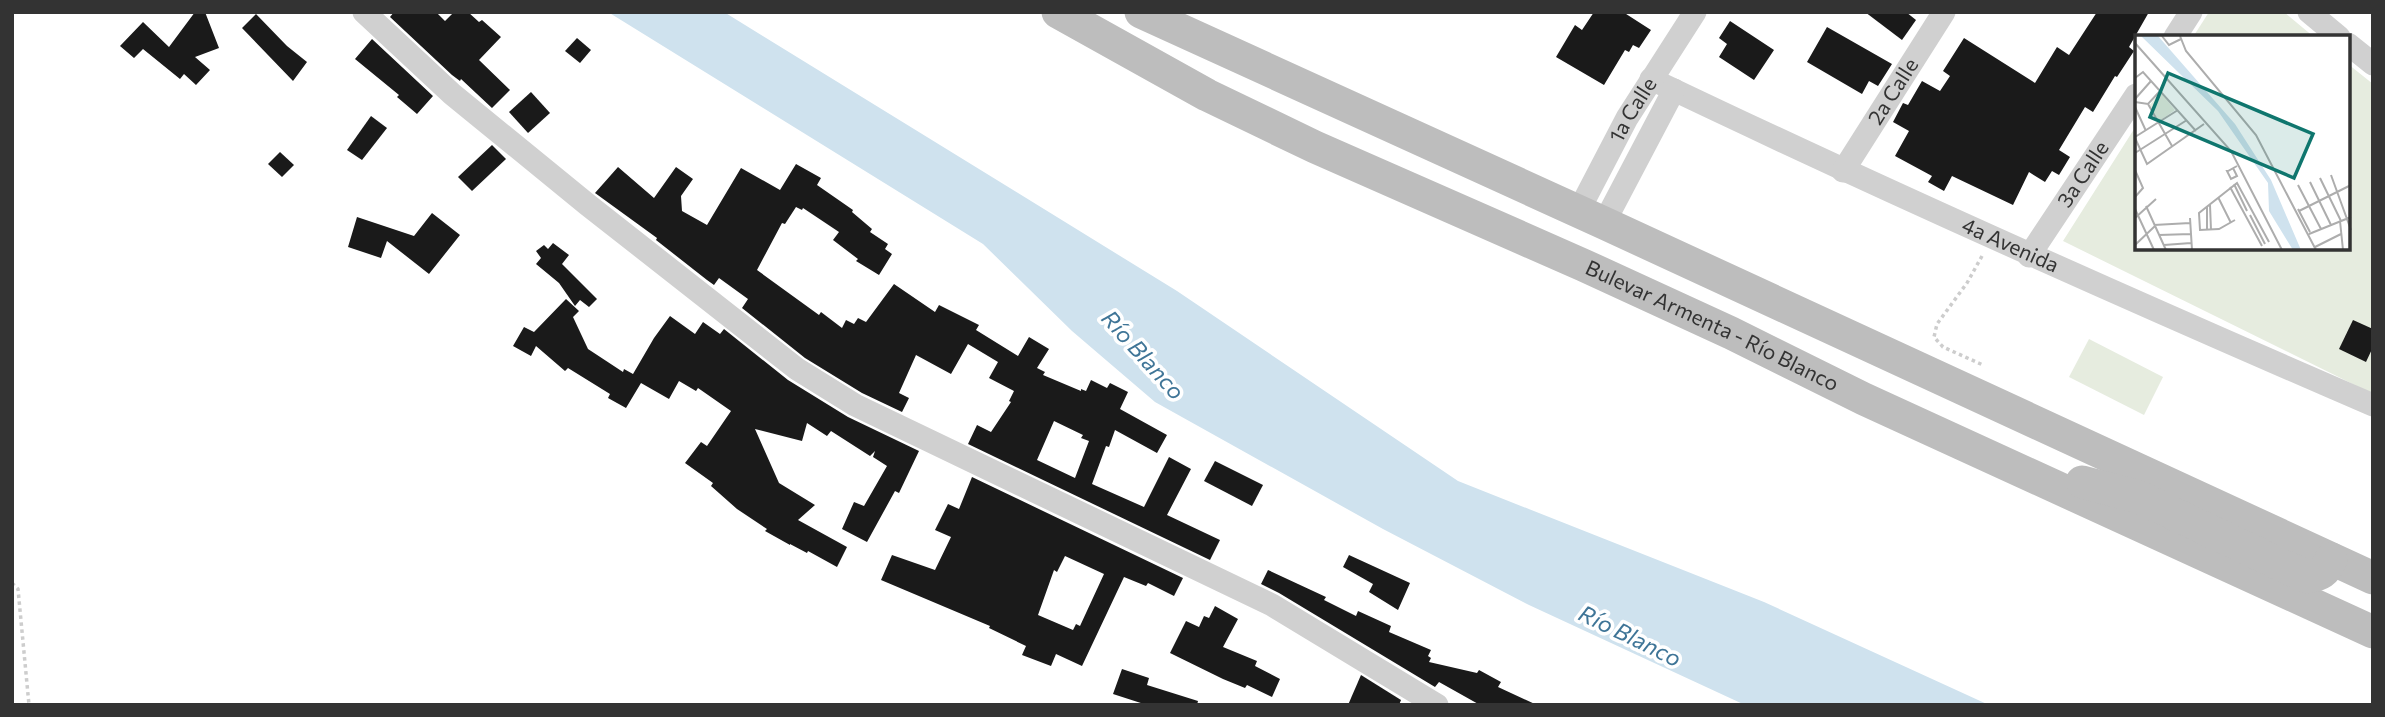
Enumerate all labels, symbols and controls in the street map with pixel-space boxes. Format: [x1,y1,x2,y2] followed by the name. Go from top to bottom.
[2135,35,2350,250] inset map
[1862,53,1922,129] street label: 2a Calle
[1603,72,1661,146] street label: 1a Calle
[2051,136,2113,211] street label: 3a Calle
[1959,211,2063,277] street label: 4a Avenida
[1582,254,1843,396] street label: Bulevar Armenta - Río Blanco
[1096,304,1191,405] water label: Río Blanco
[1575,598,1686,672] water label: Río Blanco

